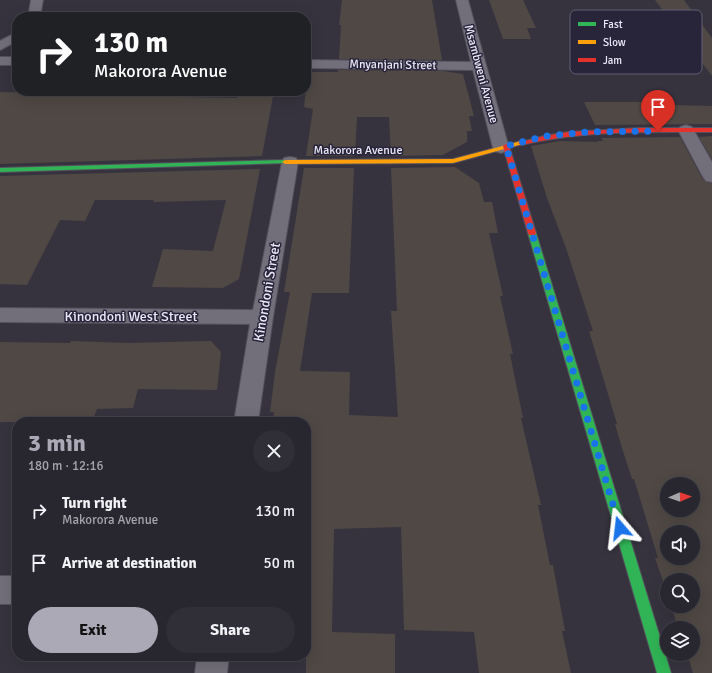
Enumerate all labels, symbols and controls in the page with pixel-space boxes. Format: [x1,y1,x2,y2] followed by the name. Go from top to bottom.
[570,10,702,74] legend
[603,18,623,31] text: Fast
[461,23,501,125] street label: Msambweni Avenue
[94,26,168,60] text: 130 m
[28,28,80,80] icon: right
[603,36,626,49] text: Slow
[603,54,622,67] text: Jam
[349,57,437,73] street label: Mnyanjani Street
[94,60,227,82] text: Makorora Avenue
[641,90,675,131] pin
[647,96,669,118] icon: arrive
[314,143,402,158] street label: Makorora Avenue
[250,241,284,343] street label: Kinondoni Street
[65,308,198,325] street label: Kinondoni West Street
[28,428,86,458] text: 3 min
[253,430,295,472] button: close
[28,458,104,474] text: 180 m · 12:16
[660,477,700,517] north arrow
[660,477,700,661] map controls
[62,494,127,512] text: Turn right
[28,500,50,522] icon: right
[255,502,295,520] text: 130 m
[599,507,641,549] position arrow
[62,512,158,528] text: Makorora Avenue
[660,525,700,565] button: sound
[28,552,50,574] icon: arrive
[62,554,197,572] text: Arrive at destination
[264,554,295,572] text: 50 m
[660,573,700,613] button: search
[28,607,158,653] button: Exit
[166,607,295,653] button: Share
[660,621,700,661] button: layers

